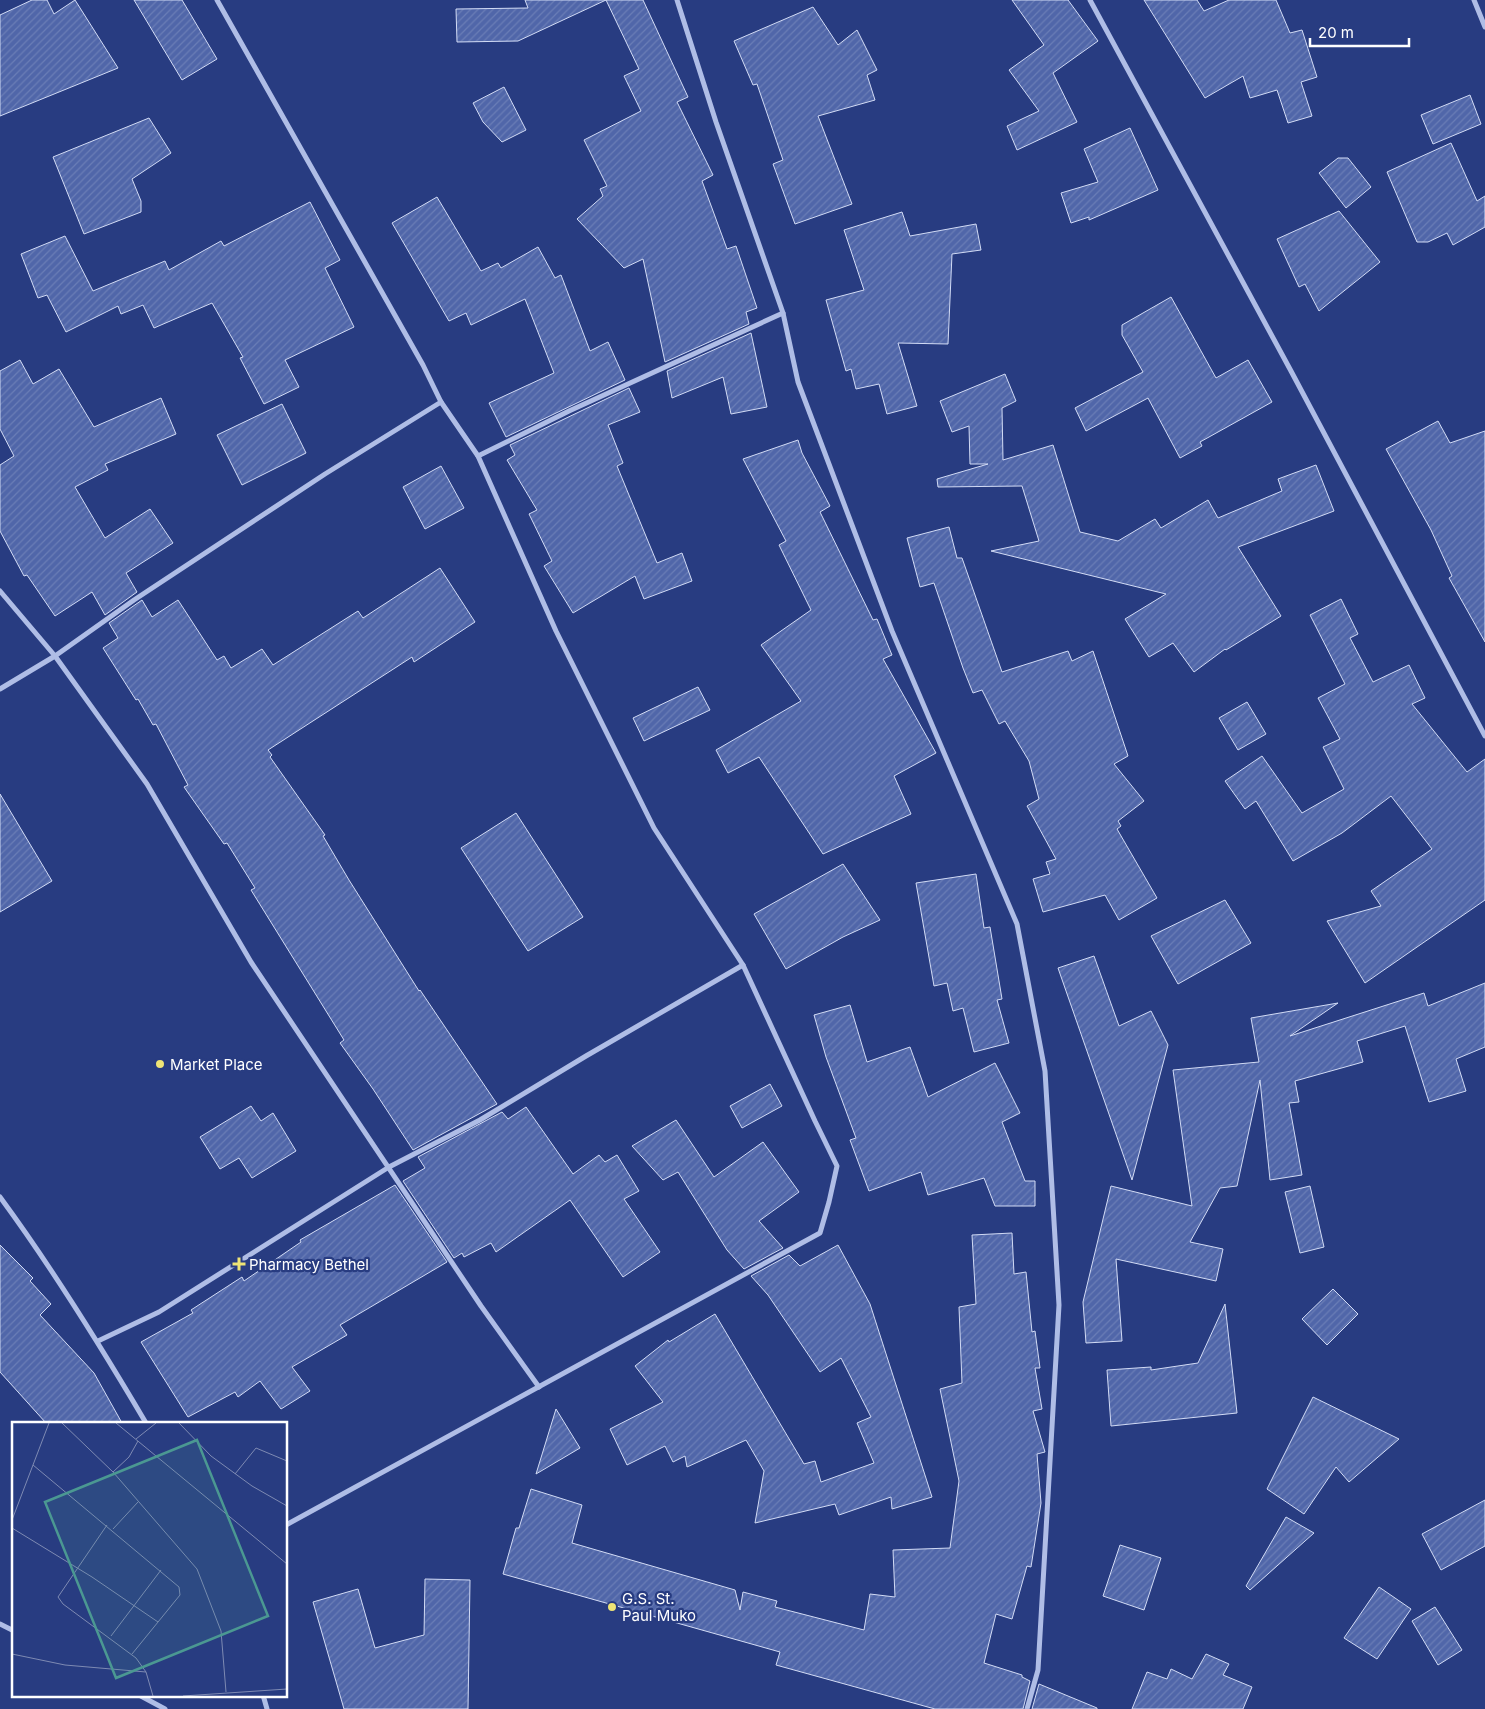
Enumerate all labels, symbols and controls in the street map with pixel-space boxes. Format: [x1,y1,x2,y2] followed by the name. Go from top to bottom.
[1310,15,1409,47] scale bar
[1318,23,1354,42] text: 20 m
[170,1055,263,1074] place label: Market Place
[154,1058,166,1070] marker: Market Place
[249,1255,369,1274] place label: Pharmacy Bethel
[233,1258,245,1270] marker: Pharmacy Bethel
[12,1422,288,1696] inset map
[622,1589,696,1625] place label: G.S. St. Paul Muko
[606,1601,618,1613] marker: G.S. St. Paul Muko

